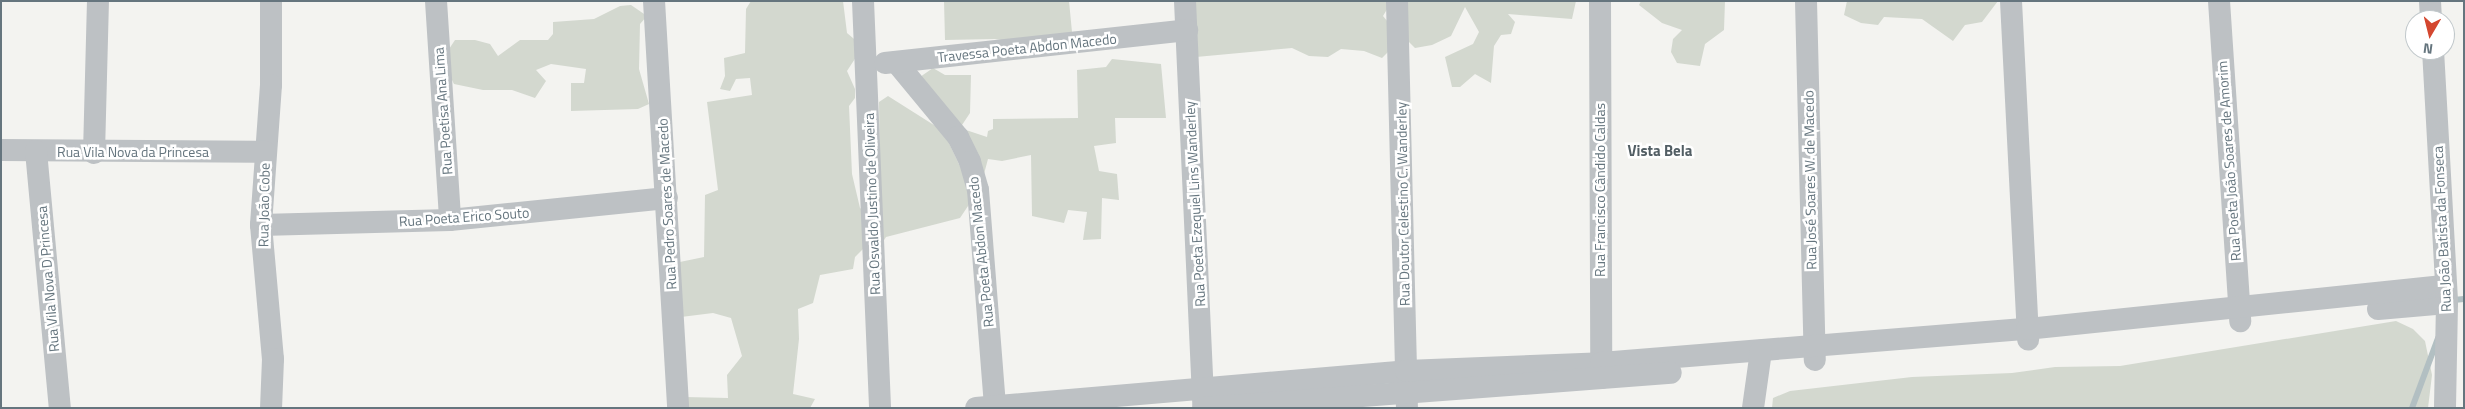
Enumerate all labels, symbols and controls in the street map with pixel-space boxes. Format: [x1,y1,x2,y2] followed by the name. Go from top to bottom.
[2405,10,2455,60] north arrow
[937,30,1117,66] street label: Travessa Poeta Abdon Macedo
[2422,38,2434,60] text: N
[430,47,456,175] street label: Rua Poetisa Ana Lima
[2214,60,2244,262] street label: Rua Poeta João Soares de Amorim
[1800,90,1820,270] street label: Rua José Soares W. de Macedo
[1181,101,1209,307] street label: Rua Poeta Ezequiel Lins Wanderley
[1393,102,1413,306] street label: Rua Doutor Celestino C. Wanderley
[1592,103,1608,277] street label: Rua Francisco Cândido Caldas
[860,113,884,295] street label: Rua Osvaldo Justino de Oliveira
[654,118,680,290] street label: Rua Pedro Soares de Macedo
[1628,142,1692,160] district label: Vista Bela
[57,144,209,160] street label: Rua Vila Nova da Princesa
[2429,146,2455,312] street label: Rua João Batista da Fonseca
[255,163,273,247] street label: Rua João Cobe
[965,176,997,328] street label: Rua Poeta Abdon Macedo
[398,204,530,230] street label: Rua Poeta Erico Souto
[33,205,63,353] street label: Rua Vila Nova D Princesa

